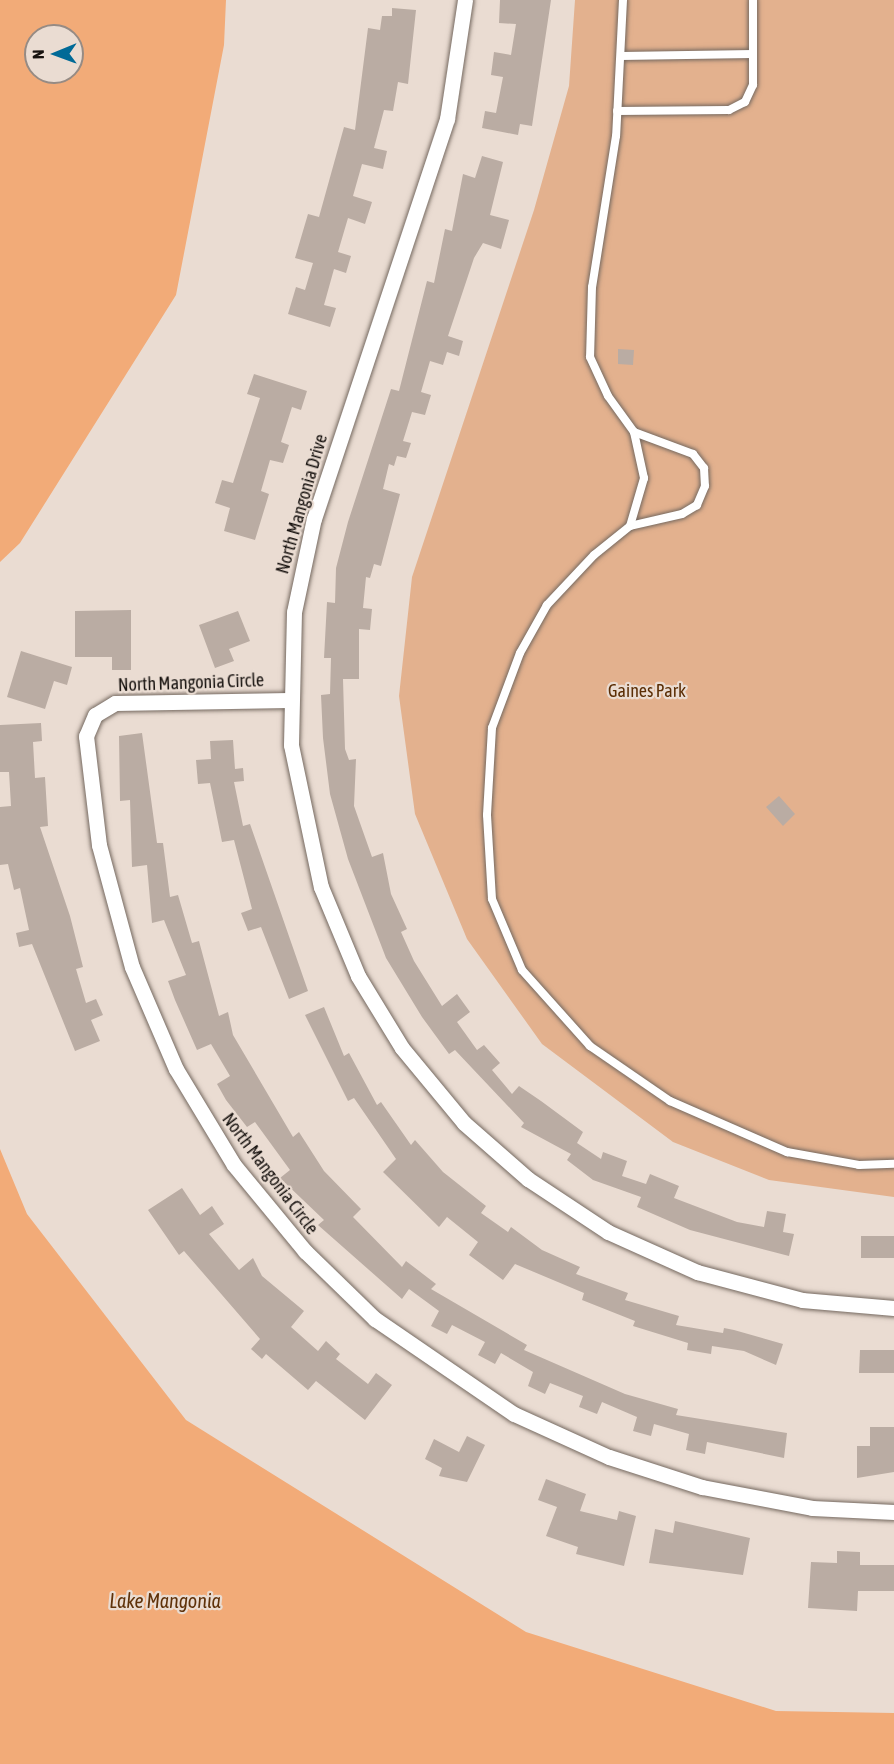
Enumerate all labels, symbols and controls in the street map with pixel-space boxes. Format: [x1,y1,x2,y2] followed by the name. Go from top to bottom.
[24,24,84,84] north arrow
[29,49,47,59] text: N
[272,432,332,576] street label: North Mangonia Drive
[118,670,264,696] street label: North Mangonia Circle
[608,680,686,702] park label: Gaines Park
[217,1109,323,1239] street label: North Mangonia Circle
[109,1588,221,1612] water label: Lake Mangonia

